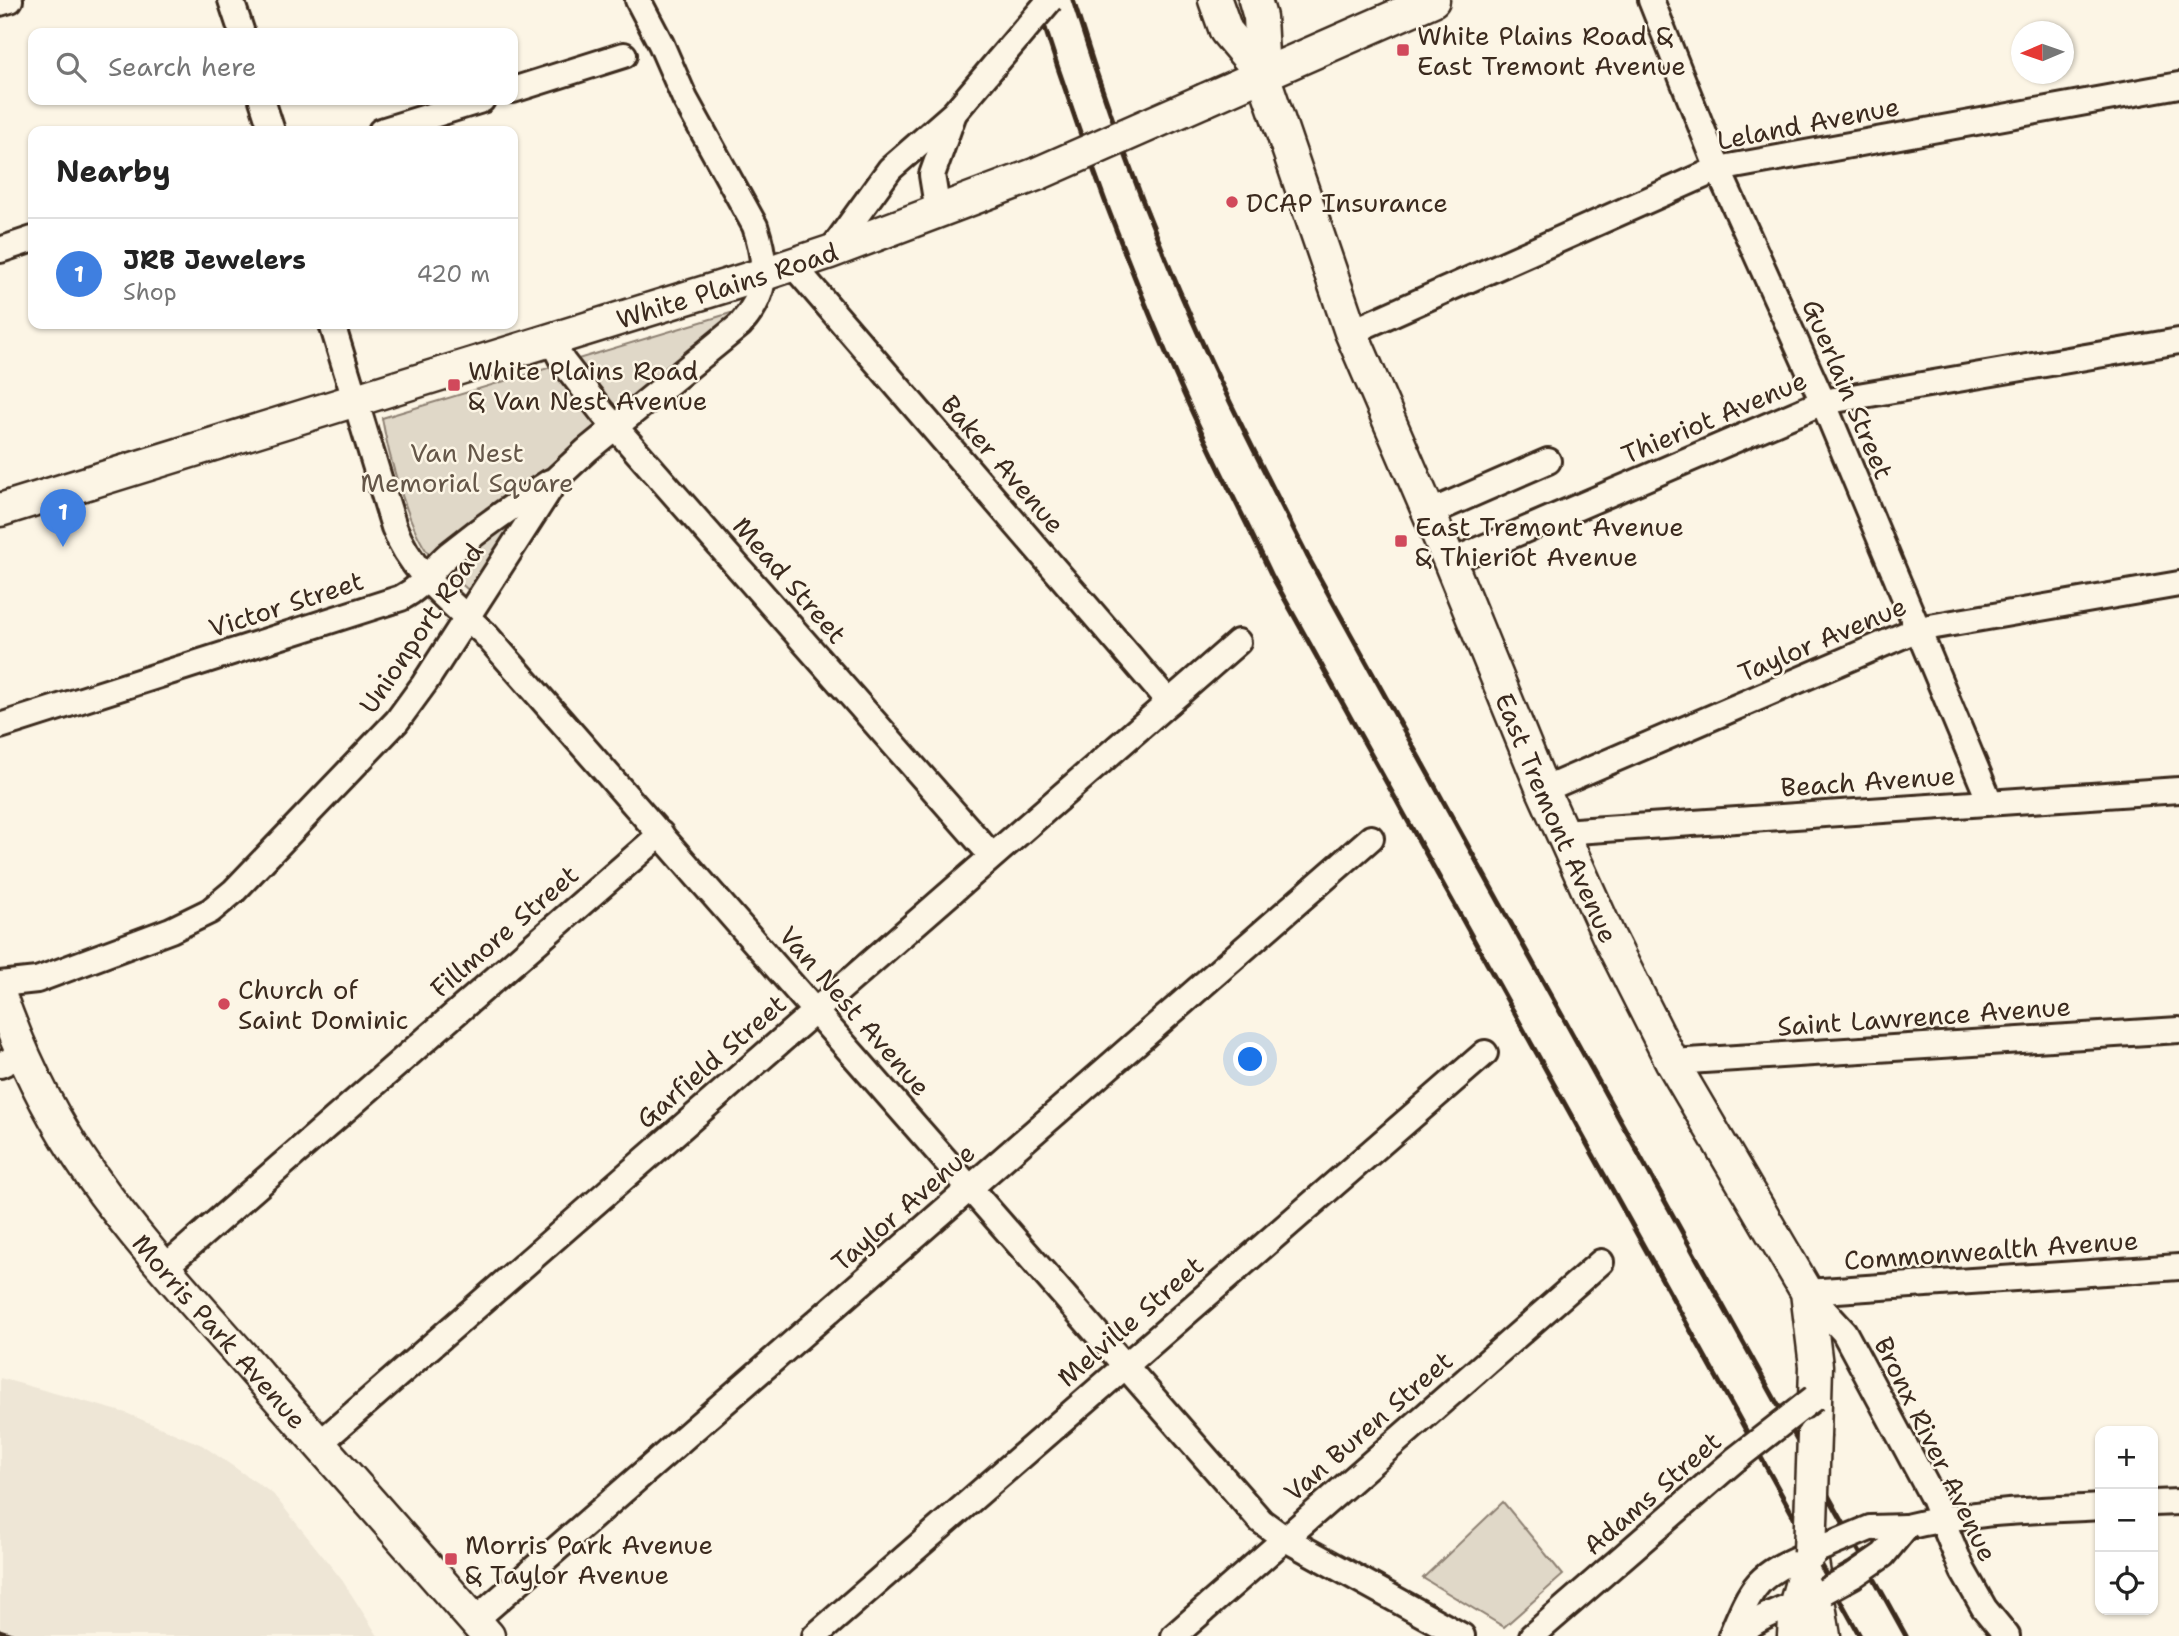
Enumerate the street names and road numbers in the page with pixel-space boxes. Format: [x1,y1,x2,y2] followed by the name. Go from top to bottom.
[1714,88,1902,158] street label: Leland Avenue
[612,233,842,336] street label: White Plains Road
[1794,294,1902,484] street label: Guerlain Street
[1616,362,1812,472] street label: Thieriot Avenue
[933,388,1073,540] street label: Baker Avenue
[725,509,855,651] street label: Mead Street
[351,536,491,720] street label: Unionport Road
[204,563,368,645] street label: Victor Street
[1733,588,1911,690] street label: Taylor Avenue
[1488,687,1627,948] street label: East Tremont Avenue
[1779,757,1957,805] street label: Beach Avenue
[422,857,586,1005] street label: Fillmore Street
[771,919,939,1103] street label: Van Nest Avenue
[629,986,793,1136] street label: Garfield Street
[1776,988,2072,1044] street label: Saint Lawrence Avenue
[824,1135,982,1279] street label: Taylor Avenue
[1843,1222,2139,1278] street label: Commonwealth Avenue
[125,1226,315,1436] street label: Morris Park Avenue
[1049,1248,1211,1394] street label: Melville Street
[1866,1331,2006,1567] street label: Bronx River Avenue
[1276,1343,1460,1509] street label: Van Buren Street
[1576,1423,1728,1563] street label: Adams Street

